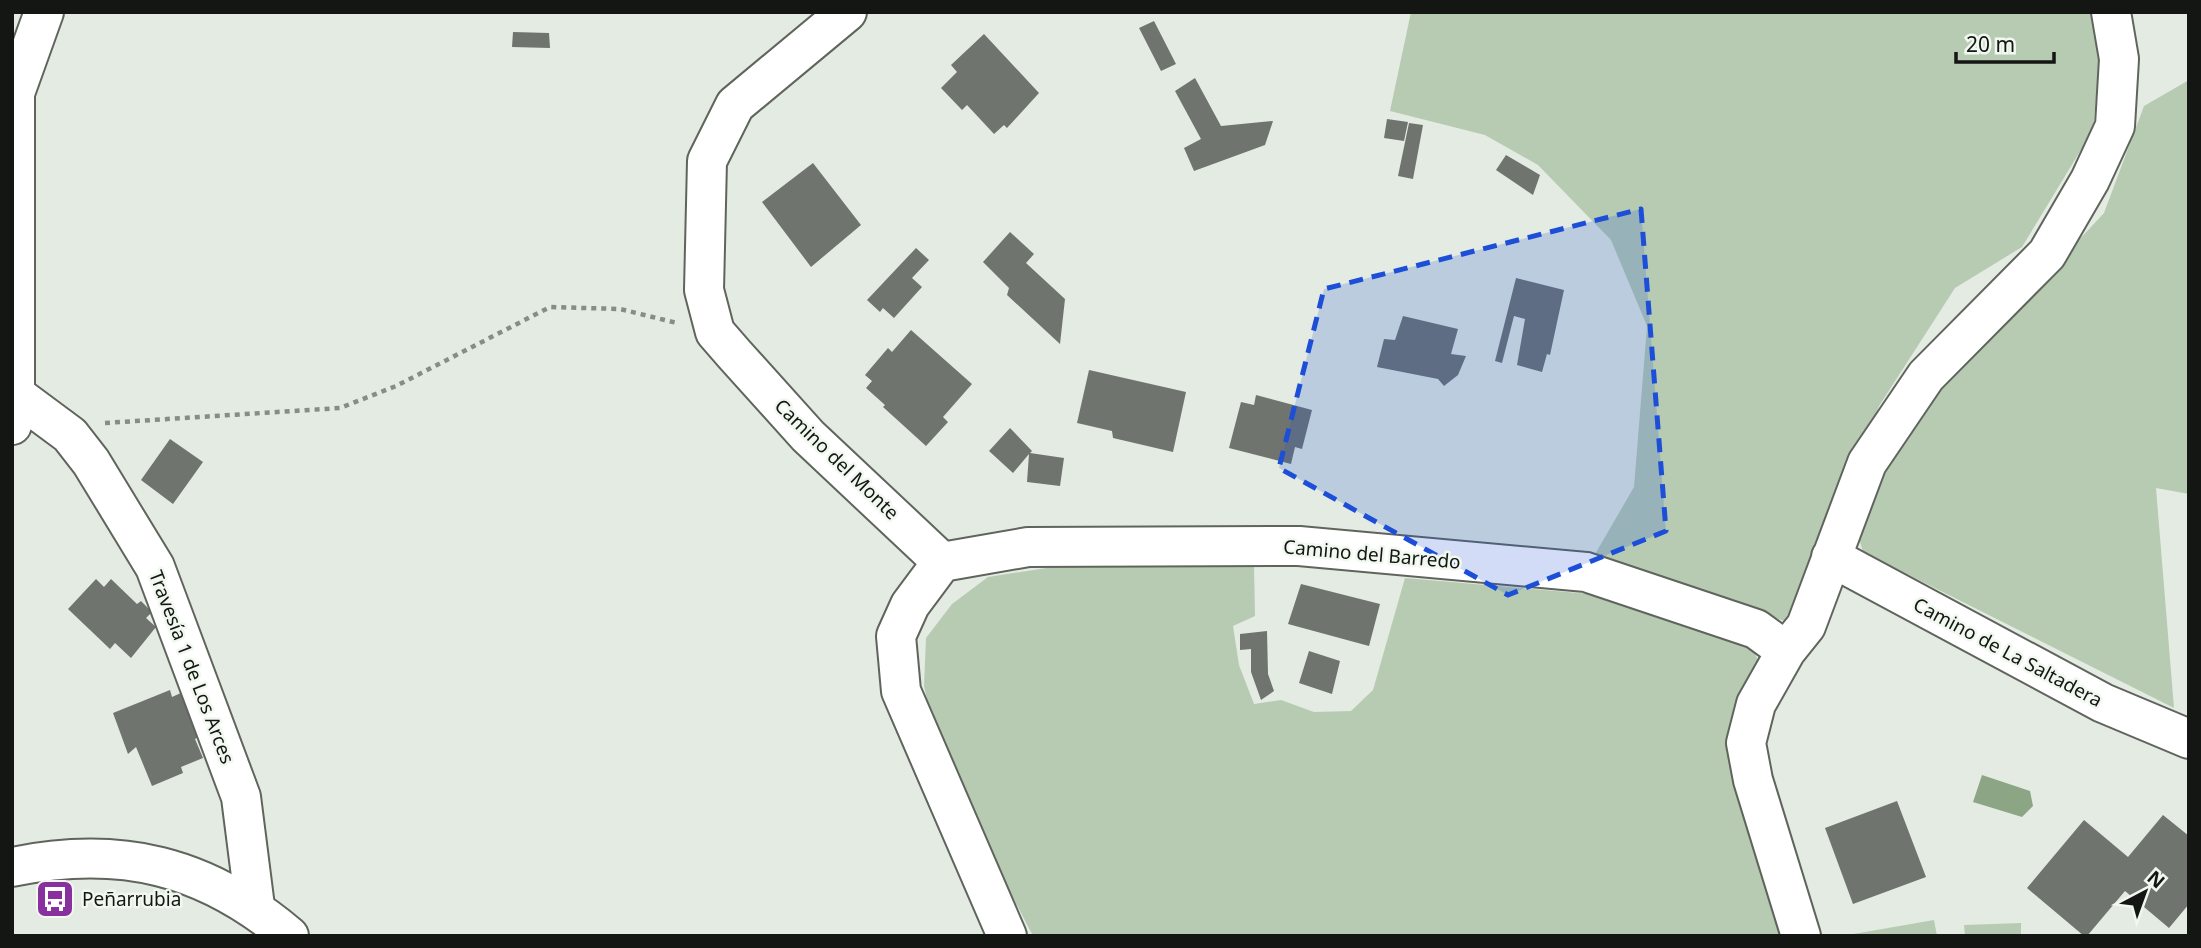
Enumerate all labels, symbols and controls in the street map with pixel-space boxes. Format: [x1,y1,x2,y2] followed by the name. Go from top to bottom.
[1956,21,2054,65] scale bar
[1966,30,2015,58] text: 20 m
[769,393,905,525] street label: Camino del Monte
[1282,533,1462,575] street label: Camino del Barredo
[143,567,241,767] street label: Travesía 1 de Los Arces
[1909,591,2107,713] street label: Camino de La Saltadera
[2110,857,2180,927] north arrow
[2142,864,2171,894] text: N
[34,878,76,920] bus stop icon: Peñarrubia
[82,886,181,912] place label: Peñarrubia

